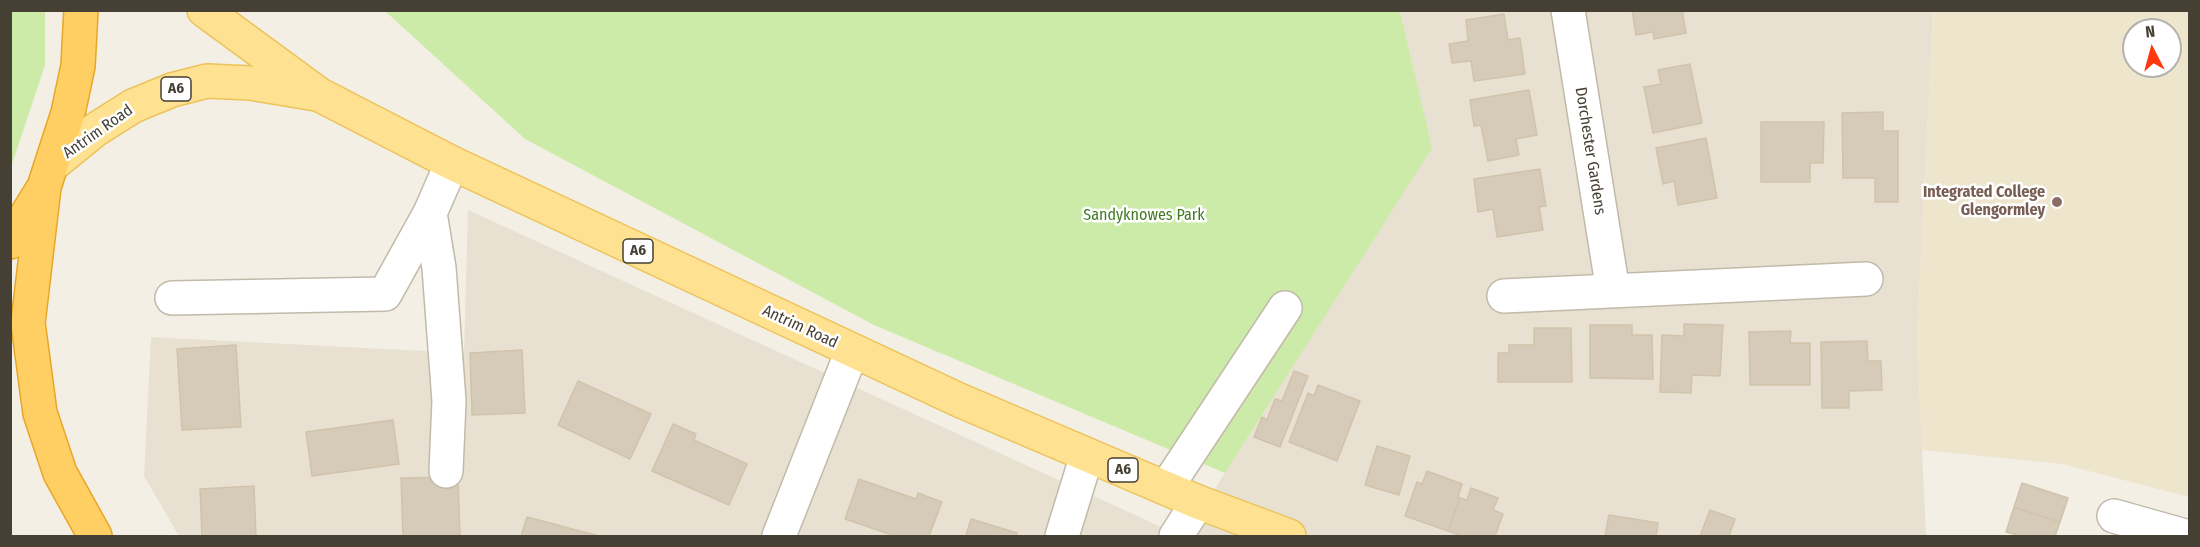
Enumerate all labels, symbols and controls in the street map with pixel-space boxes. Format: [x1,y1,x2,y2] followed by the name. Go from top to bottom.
[2122,18,2182,78] north arrow
[2145,22,2156,42] text: N
[161,77,191,101] road number: A6
[1570,86,1610,216] street label: Dorchester Gardens
[59,101,137,163] street label: Antrim Road
[1923,183,2045,221] place label: Integrated College Glengormley
[2050,195,2064,209] marker: Integrated College Glengormley
[1083,206,1205,226] park label: Sandyknowes Park
[623,239,653,263] road number: A6
[759,301,841,353] street label: Antrim Road
[1108,458,1138,482] road number: A6

